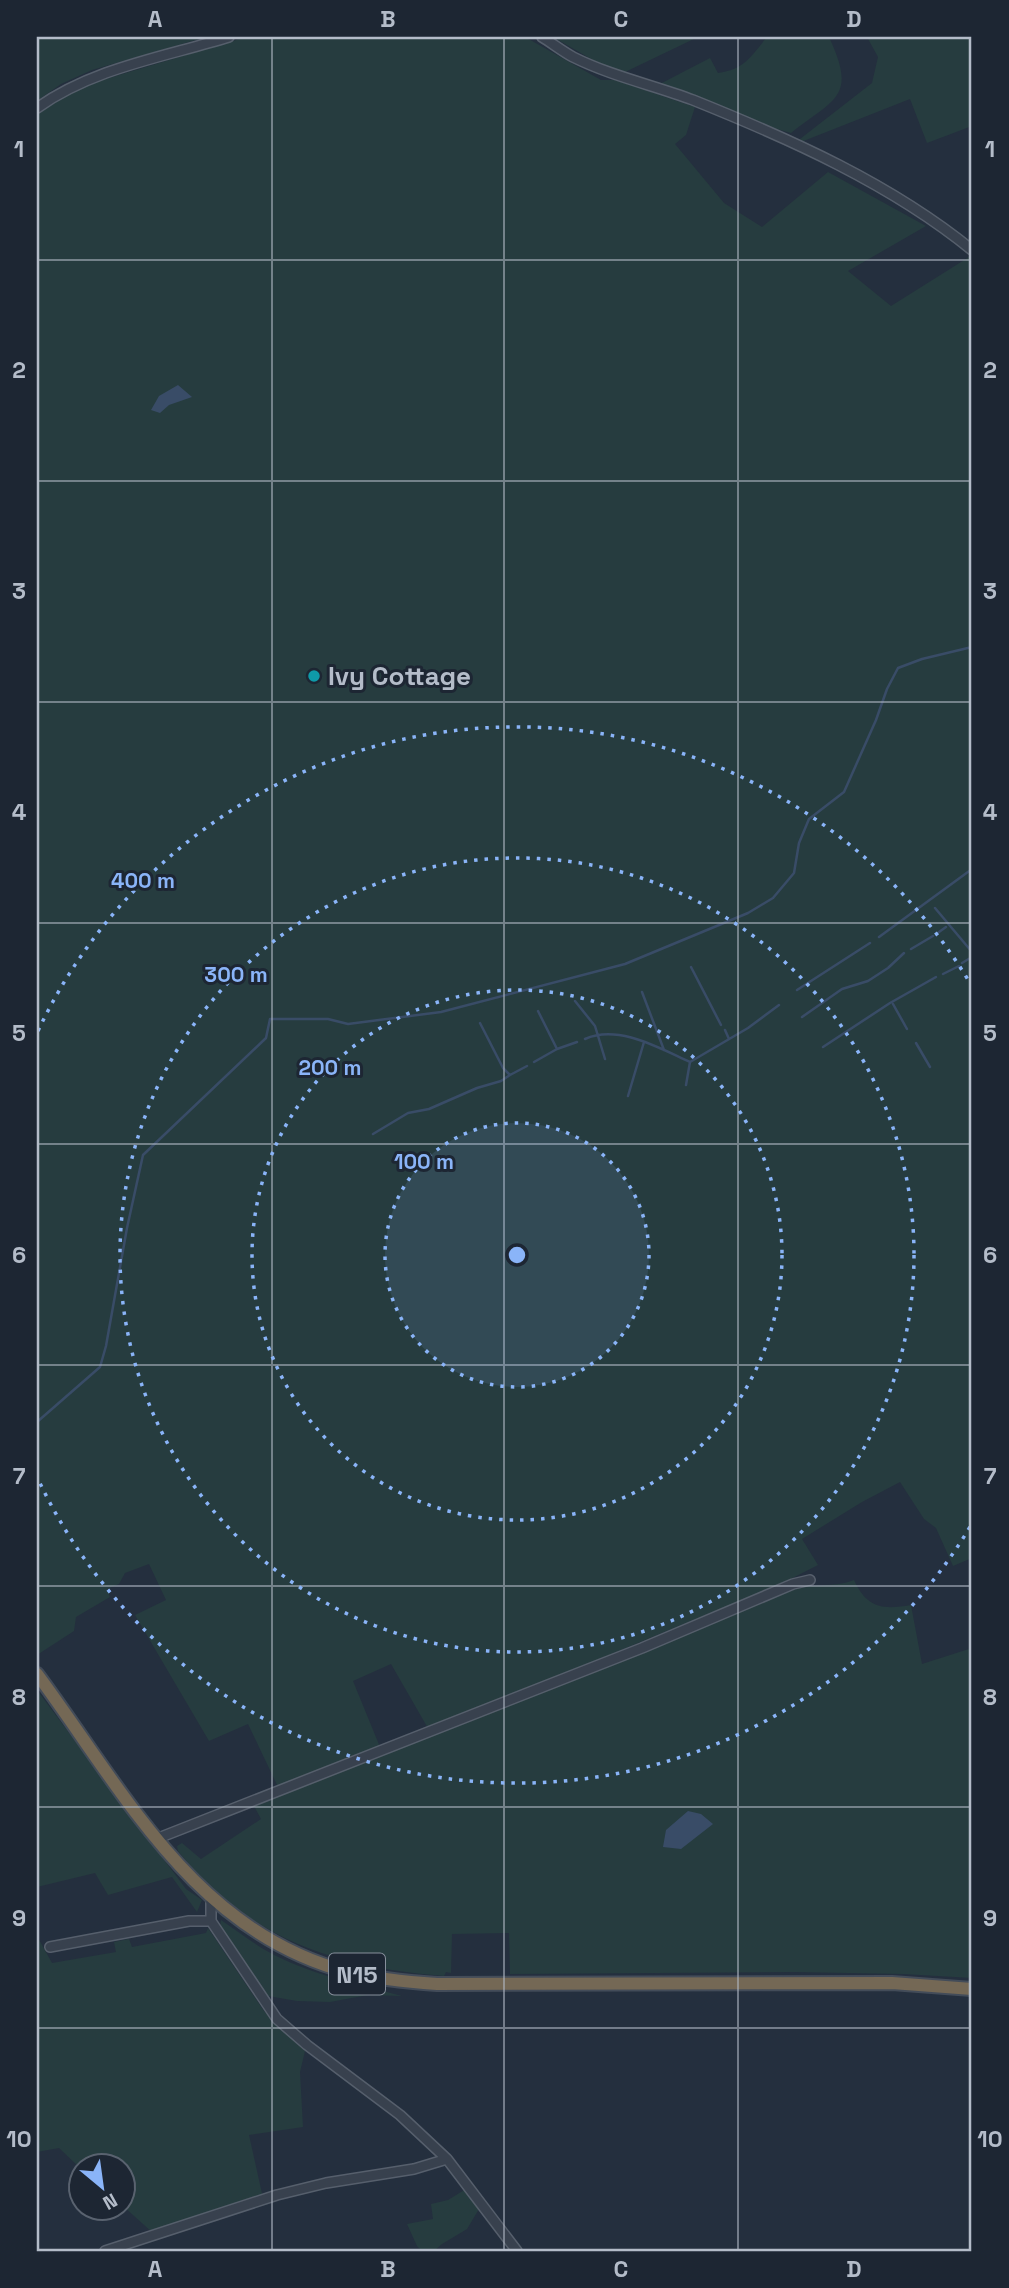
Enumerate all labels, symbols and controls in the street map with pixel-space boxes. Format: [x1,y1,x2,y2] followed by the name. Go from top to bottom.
[148,4,163,34] text: A
[380,4,396,34] text: B
[614,4,628,34] text: C
[846,4,862,34] text: D
[14,134,24,164] text: 1
[985,134,995,164] text: 1
[12,355,26,385] text: 2
[983,355,997,385] text: 2
[12,576,26,606] text: 3
[983,576,997,606] text: 3
[328,659,471,693] place label: Ivy Cottage
[306,668,322,684] marker: Ivy Cottage
[12,797,27,827] text: 4
[983,797,998,827] text: 4
[111,867,175,894] text: 400 m
[204,961,268,988] text: 300 m
[12,1018,26,1048] text: 5
[983,1018,997,1048] text: 5
[299,1054,361,1081] text: 200 m
[394,1148,454,1175] text: 100 m
[12,1240,26,1270] text: 6
[983,1240,997,1270] text: 6
[505,1243,529,1267] centre of rings
[13,1461,26,1491] text: 7
[984,1461,997,1491] text: 7
[12,1682,26,1712] text: 8
[983,1682,997,1712] text: 8
[12,1903,26,1933] text: 9
[983,1903,997,1933] text: 9
[329,1954,385,1994] road number: N15
[6,2124,32,2154] text: 10
[977,2124,1003,2154] text: 10
[66,2152,136,2222] north arrow
[98,2187,122,2215] text: N
[148,2254,163,2284] text: A
[380,2254,396,2284] text: B
[614,2254,628,2284] text: C
[846,2254,862,2284] text: D

